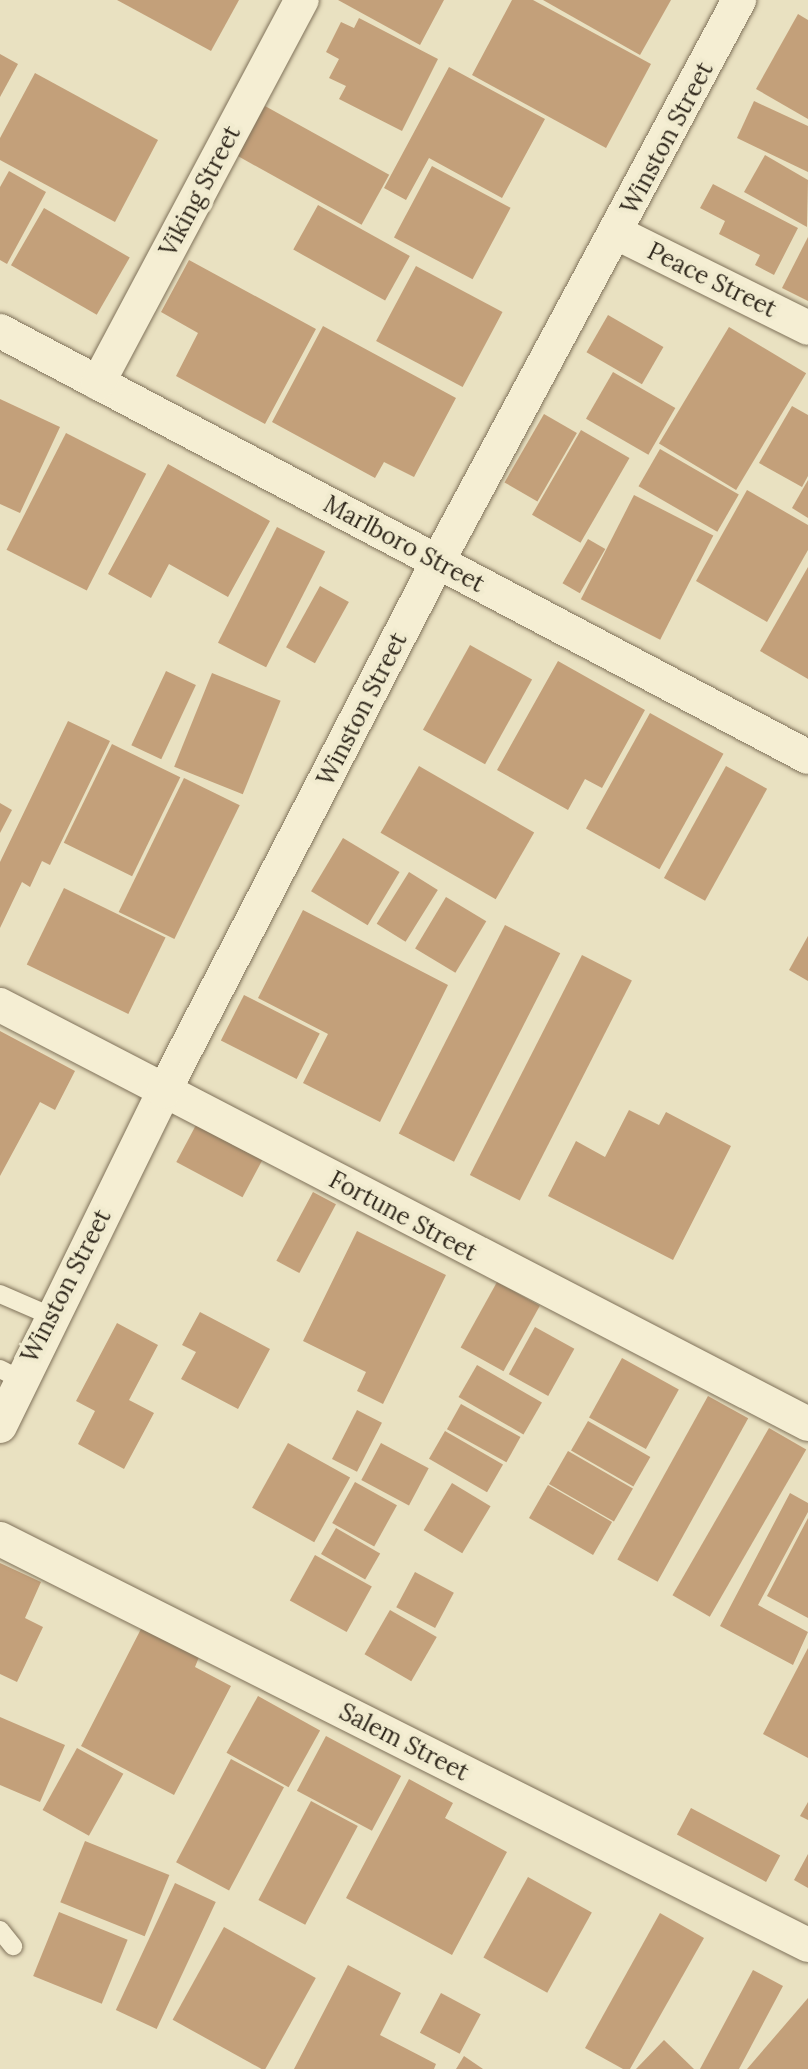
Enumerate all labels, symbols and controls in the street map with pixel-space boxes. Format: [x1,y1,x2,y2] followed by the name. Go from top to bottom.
[615,57,719,219] street label: Winston Street
[154,121,246,261] street label: Viking Street
[643,236,781,324] street label: Peace Street
[319,490,489,598] street label: Marlboro Street
[311,628,413,790] street label: Winston Street
[324,1165,482,1267] street label: Fortune Street
[15,1205,117,1367] street label: Winston Street
[334,1697,474,1787] street label: Salem Street

